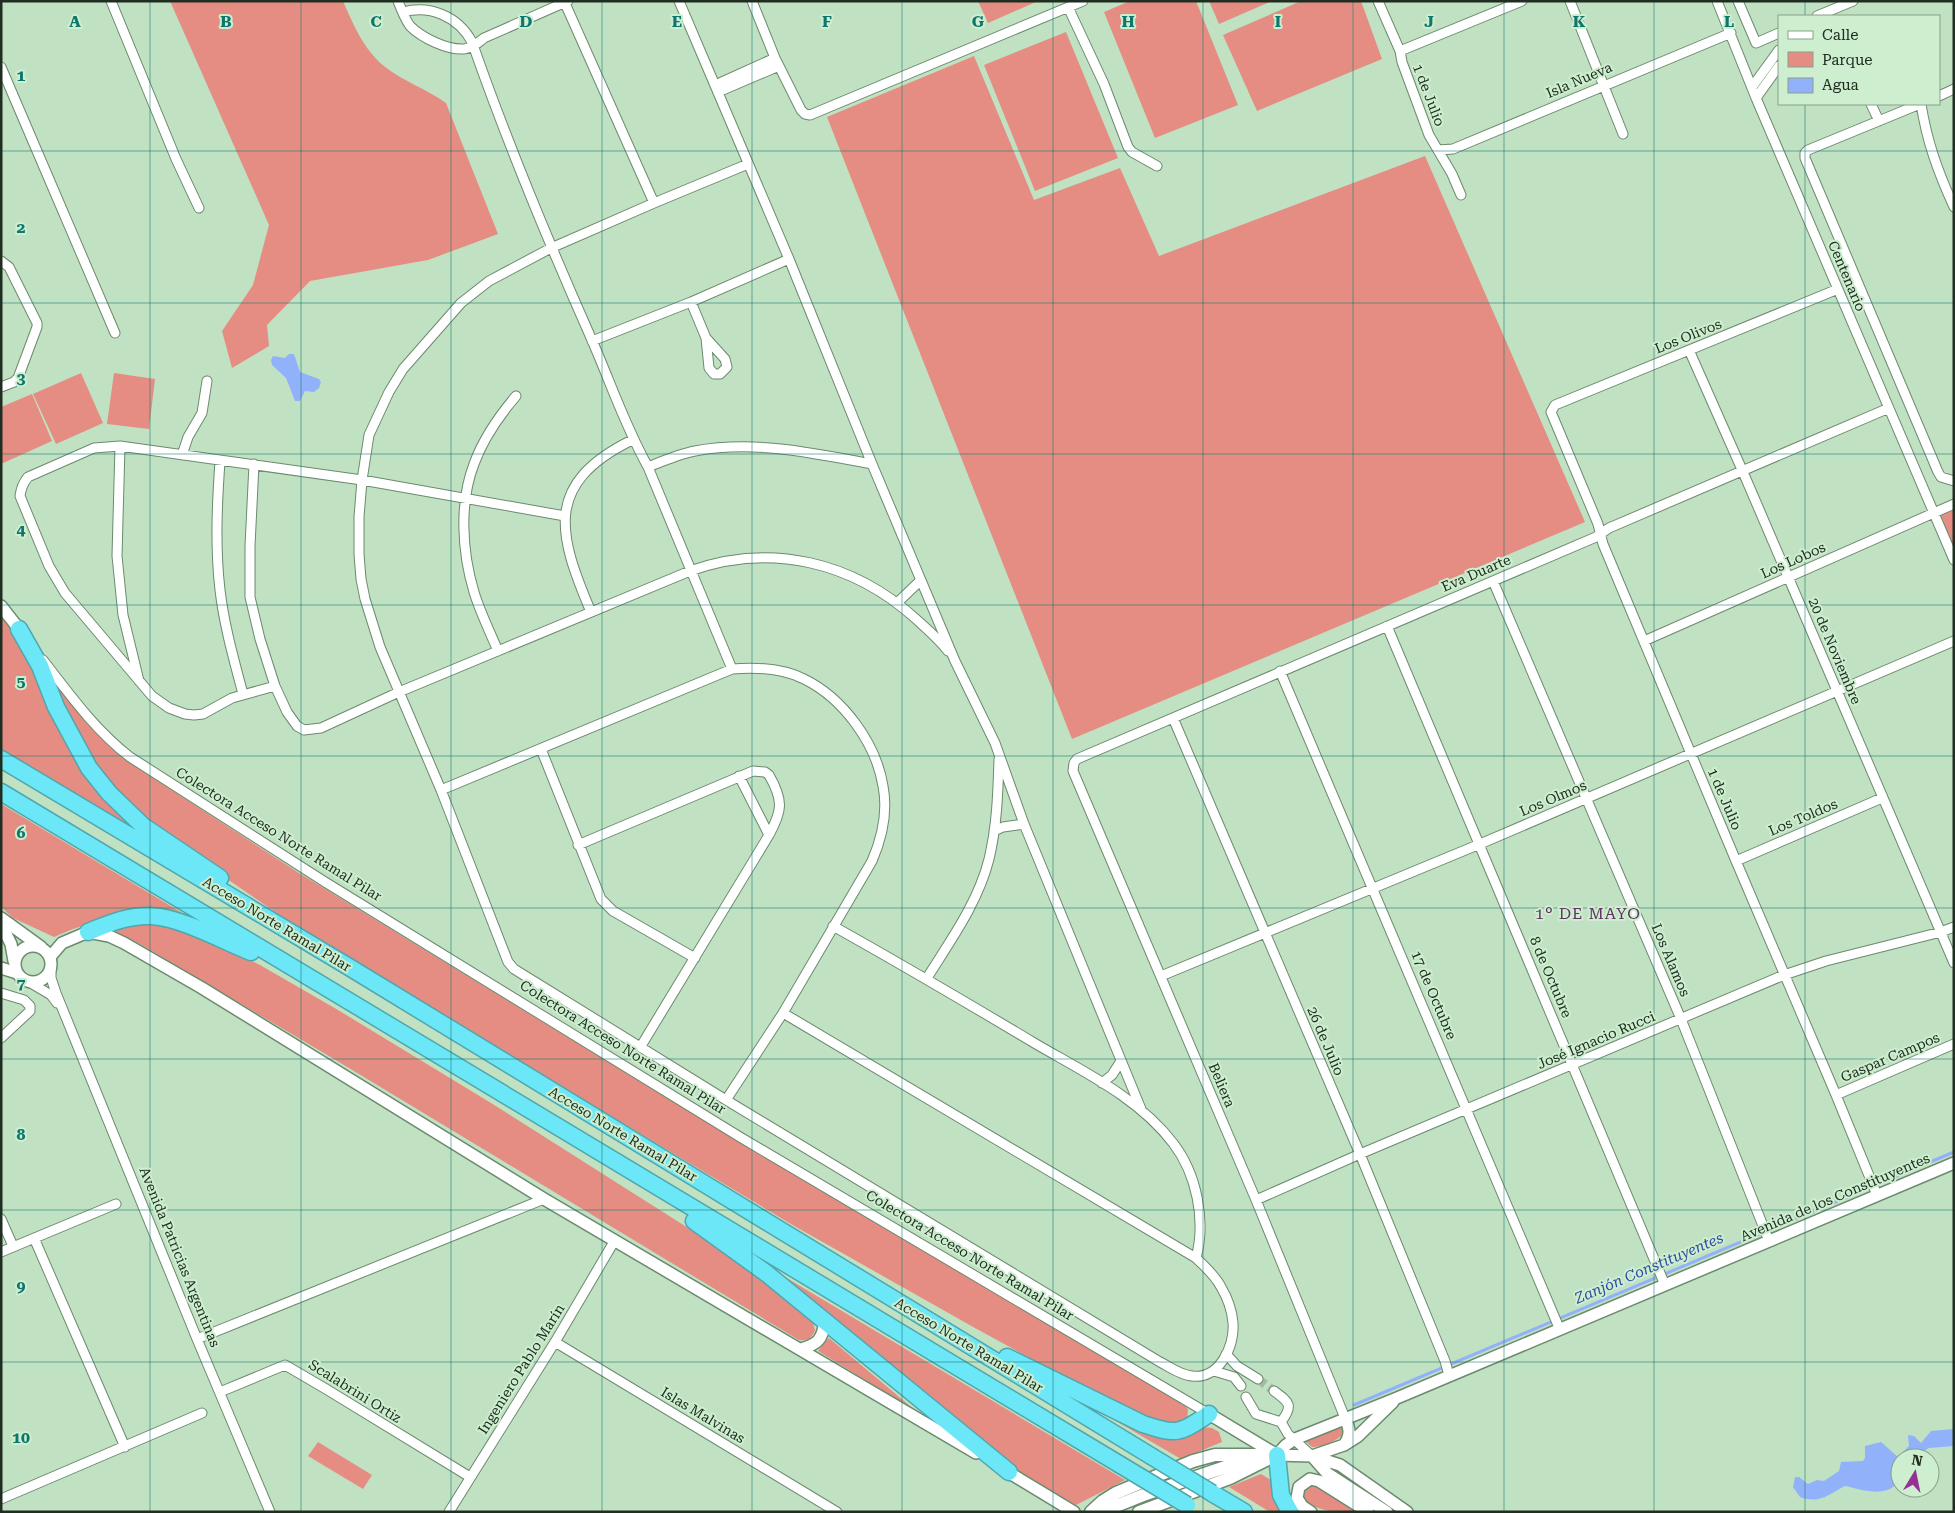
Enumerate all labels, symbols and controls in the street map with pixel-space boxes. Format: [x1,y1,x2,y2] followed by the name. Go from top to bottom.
[69,12,81,31] text: A
[220,12,232,31] text: B
[370,12,382,31] text: C
[520,12,533,31] text: D
[672,12,682,31] text: E
[822,12,832,31] text: F
[972,12,985,31] text: G
[1121,12,1135,31] text: H
[1275,12,1281,31] text: I
[1424,12,1434,31] text: J
[1573,12,1586,31] text: K
[1724,12,1734,31] text: L
[1778,15,1940,105] legend
[1822,26,1858,44] text: Calle
[1822,51,1873,69] text: Parque
[1544,59,1615,101] street label: Isla Nueva
[1410,62,1448,128] street label: 1 de Julio
[17,66,26,85] text: 1
[1822,76,1859,94] text: Agua
[17,218,26,237] text: 2
[1825,238,1869,314] street label: Centenario
[1652,315,1724,357] street label: Los Olivos
[17,369,26,388] text: 3
[17,520,26,539] text: 4
[1758,538,1828,581] street label: Los Lobos
[1439,551,1513,595] street label: Eva Duarte
[1805,595,1865,707] street label: 20 de Noviembre
[17,672,26,691] text: 5
[173,764,385,904] street label: Colectora Acceso Norte Ramal Pilar
[1705,766,1745,832] street label: 1 de Julio
[1517,777,1589,819] street label: Los Olmos
[1766,795,1840,839] street label: Los Toldos
[17,823,26,842] text: 6
[200,873,354,975] street label: Acceso Norte Ramal Pilar
[1535,904,1641,923] district label: 1° DE MAYO
[1649,921,1694,999] street label: Los Alamos
[1527,934,1575,1020] street label: 8 de Octubre
[1408,948,1460,1042] street label: 17 de Octubre
[17,974,26,993] text: 7
[517,977,729,1117] street label: Colectora Acceso Norte Ramal Pilar
[1304,1004,1348,1078] street label: 26 de Julio
[1535,1008,1658,1072] street label: José Ignacio Rucci
[1838,1029,1942,1085] street label: Gaspar Campos
[1206,1060,1239,1110] street label: Beliera
[546,1083,700,1185] street label: Acceso Norte Ramal Pilar
[17,1125,26,1144] text: 8
[1738,1150,1932,1244] street label: Avenida de los Constituyentes
[136,1165,224,1350] street label: Avenida Patricias Argentinas
[863,1186,1077,1324] street label: Colectora Acceso Norte Ramal Pilar
[1571,1229,1726,1308] water label: Zanjón Constituyentes
[17,1277,26,1296] text: 9
[892,1294,1046,1396] street label: Acceso Norte Ramal Pilar
[474,1301,568,1437] street label: Ingeniero Pablo Marín
[306,1356,404,1426] street label: Scalabrini Ortiz
[658,1384,748,1446] street label: Islas Malvinas
[12,1428,30,1447] text: 10
[1890,1448,1940,1498] north arrow
[1911,1451,1924,1469] text: N

